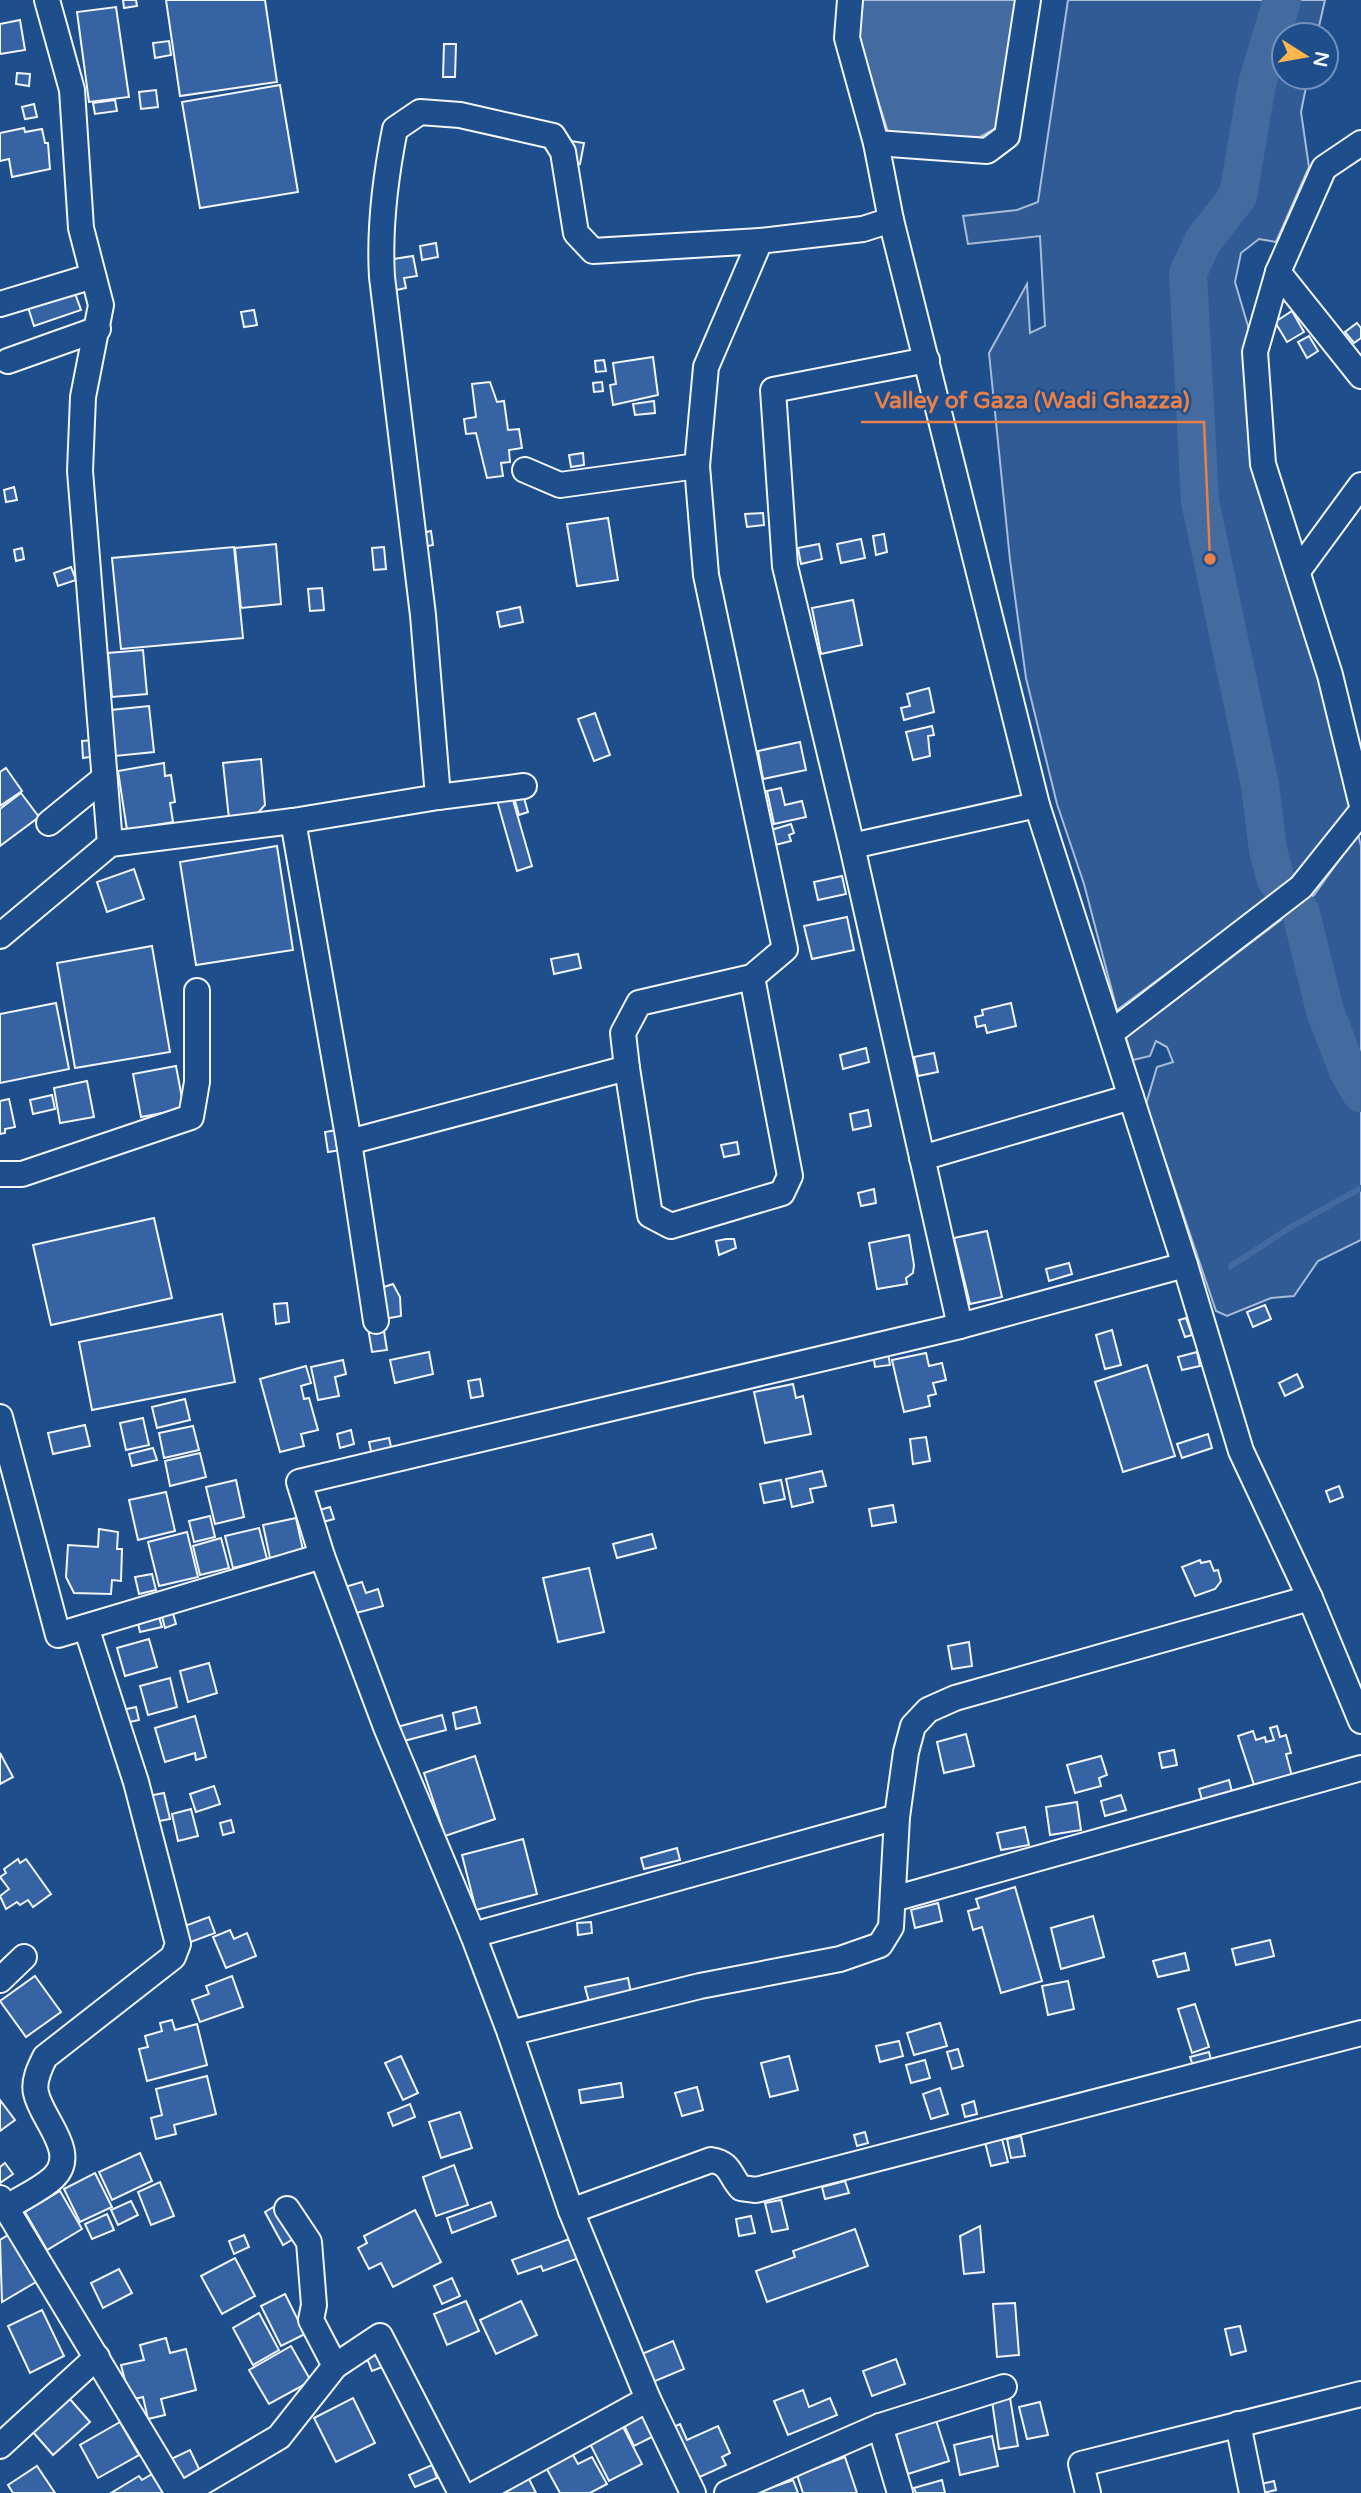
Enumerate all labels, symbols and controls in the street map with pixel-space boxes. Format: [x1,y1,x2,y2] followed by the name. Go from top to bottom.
[1270,21,1340,91] north arrow
[1308,49,1333,69] text: N
[861,378,1204,422] callout: Valley of Gaza (Wadi Ghazza)
[874,387,1190,415] text: Valley of Gaza (Wadi Ghazza)

